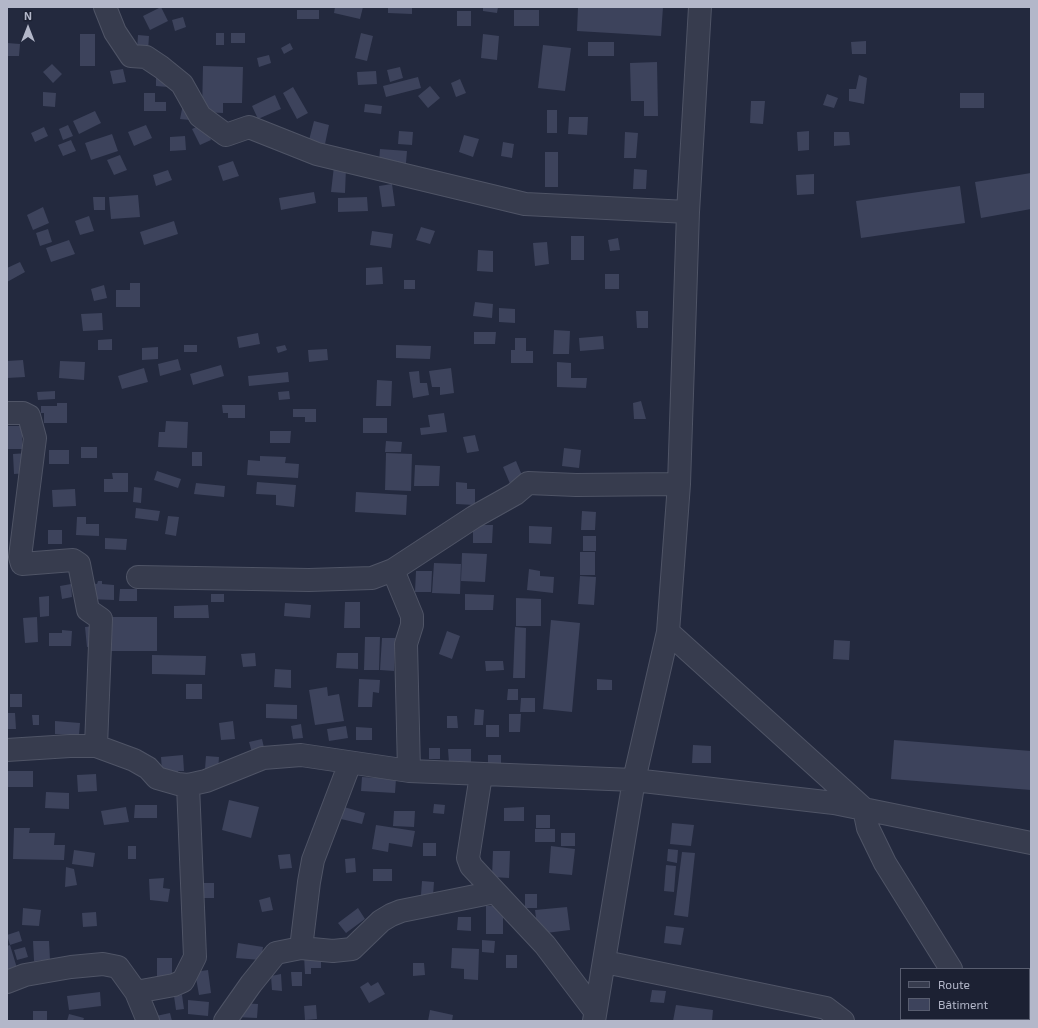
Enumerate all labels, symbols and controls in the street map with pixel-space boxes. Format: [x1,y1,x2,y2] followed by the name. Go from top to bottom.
[8,8,48,48] north arrow
[24,9,32,22] text: N
[900,968,1030,1020] legend
[938,977,970,991] text: Route
[938,997,988,1011] text: Bâtiment

